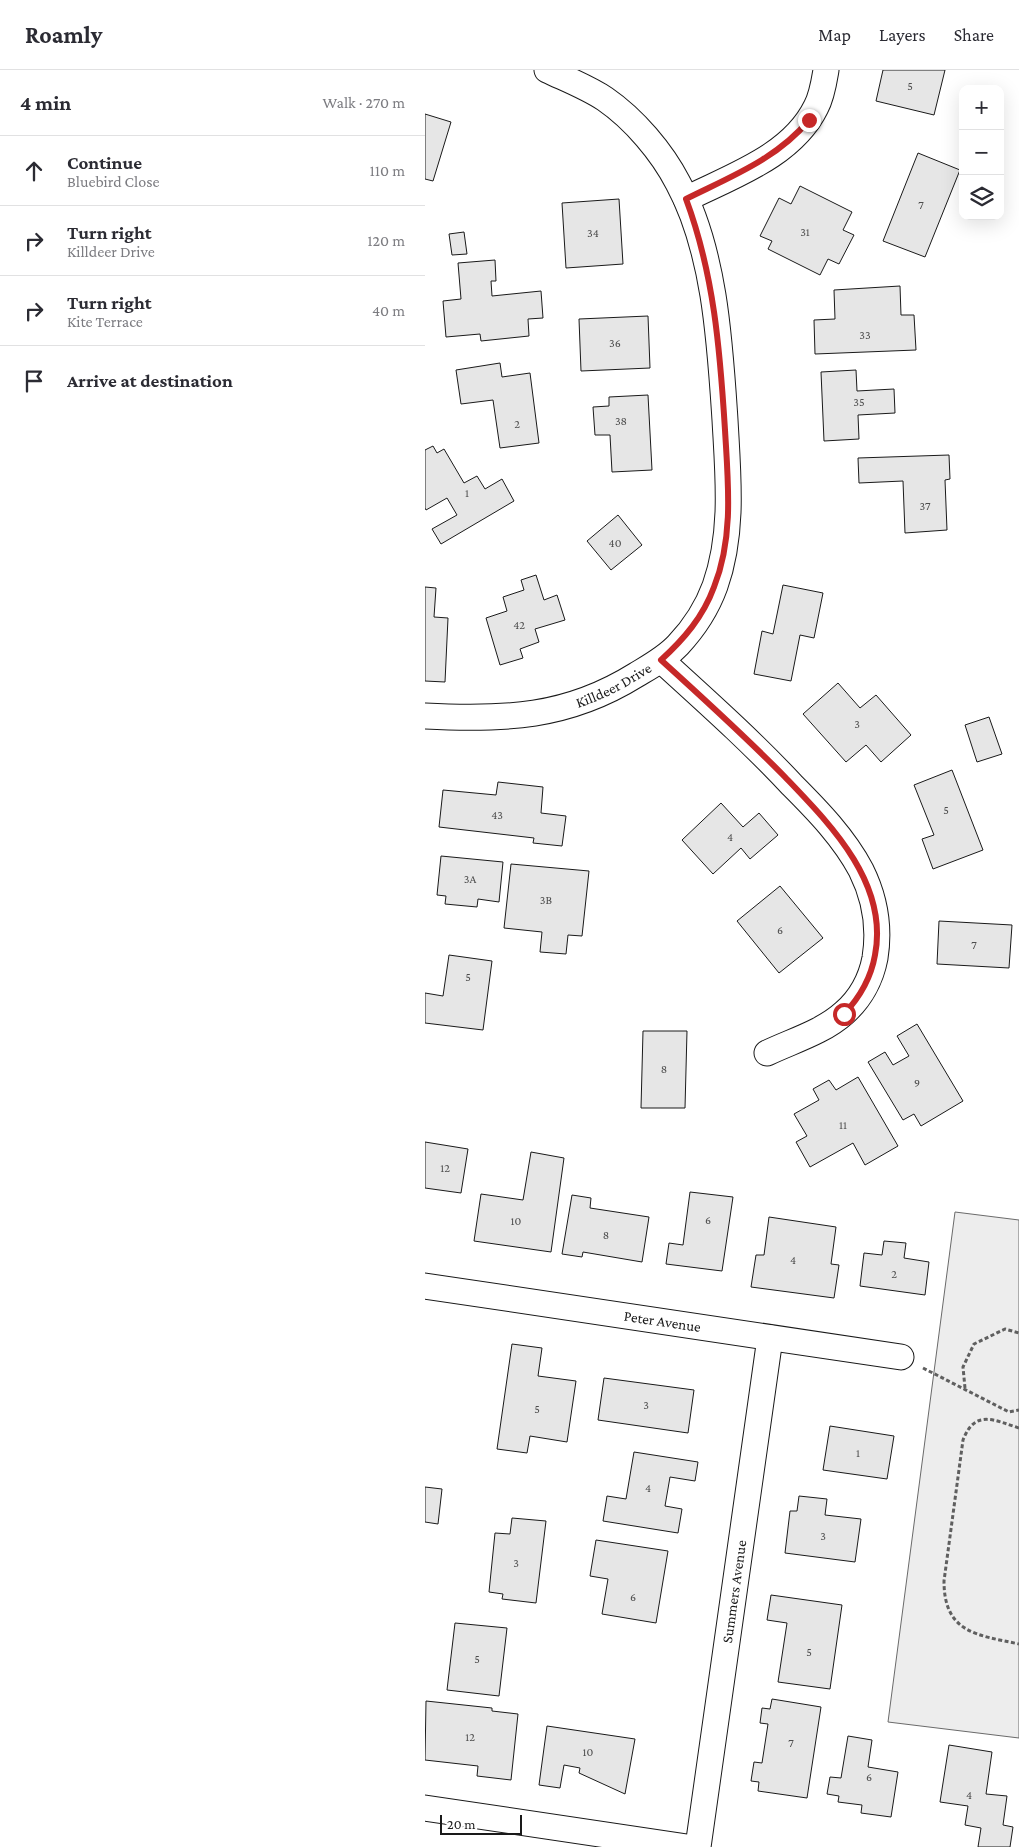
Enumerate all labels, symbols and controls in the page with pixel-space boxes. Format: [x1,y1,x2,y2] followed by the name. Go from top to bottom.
[25,21,102,48] text: Roamly
[818,25,851,45] text: Map
[879,25,926,45] text: Layers
[954,25,994,45] text: Share
[907,79,913,93] house number: 5
[959,85,1004,220] map controls
[959,85,1004,130] button: +
[20,91,71,115] text: 4 min
[323,94,405,111] text: Walk · 270 m
[798,109,821,132] route end
[959,130,1004,175] button: −
[67,152,142,173] text: Continue
[20,157,48,185] icon: ahead
[369,162,405,179] text: 110 m
[67,173,159,190] text: Bluebird Close
[959,175,1004,220] button: layers
[918,198,924,212] house number: 7
[67,222,152,243] text: Turn right
[800,225,810,239] house number: 31
[587,226,599,240] house number: 34
[20,227,48,255] icon: right
[367,232,405,249] text: 120 m
[67,243,155,260] text: Killdeer Drive
[67,292,152,313] text: Turn right
[20,297,48,325] icon: right
[372,302,405,319] text: 40 m
[67,313,143,330] text: Kite Terrace
[859,328,871,342] house number: 33
[609,336,621,350] house number: 36
[20,367,48,395] icon: arrive
[67,370,233,391] text: Arrive at destination
[853,395,865,409] house number: 35
[615,414,627,428] house number: 38
[514,417,520,431] house number: 2
[465,486,469,500] house number: 1
[919,499,931,513] house number: 37
[609,536,622,550] house number: 40
[513,618,525,632] house number: 42
[574,660,655,711] street label: Killdeer Drive
[854,717,860,731] house number: 3
[943,803,949,817] house number: 5
[491,808,503,822] house number: 43
[727,830,733,844] house number: 4
[464,872,476,886] house number: 3A
[540,893,553,907] house number: 3B
[777,923,783,937] house number: 6
[971,938,977,952] house number: 7
[465,970,471,984] house number: 5
[833,1003,856,1026] route start
[661,1062,667,1076] house number: 8
[914,1076,920,1090] house number: 9
[839,1118,847,1132] house number: 11
[440,1161,450,1175] house number: 12
[705,1213,711,1227] house number: 6
[511,1214,522,1228] house number: 10
[603,1228,609,1242] house number: 8
[790,1253,796,1267] house number: 4
[891,1267,897,1281] house number: 2
[623,1308,702,1335] street label: Peter Avenue
[643,1398,649,1412] house number: 3
[534,1402,540,1416] house number: 5
[856,1446,860,1460] house number: 1
[645,1481,651,1495] house number: 4
[820,1529,826,1543] house number: 3
[719,1539,749,1644] street label: Summers Avenue
[513,1556,519,1570] house number: 3
[630,1590,636,1604] house number: 6
[806,1645,812,1659] house number: 5
[474,1652,480,1666] house number: 5
[465,1730,475,1744] house number: 12
[788,1736,794,1750] house number: 7
[583,1745,594,1759] house number: 10
[866,1770,872,1784] house number: 6
[966,1788,972,1802] house number: 4
[440,1812,523,1835] scale bar
[447,1816,475,1832] text: 20 m

